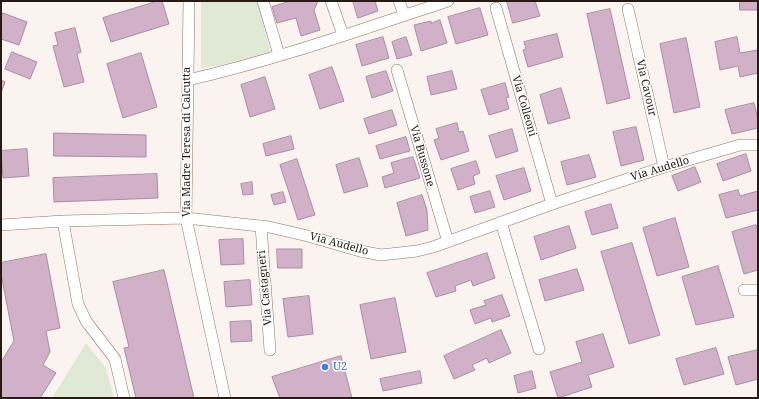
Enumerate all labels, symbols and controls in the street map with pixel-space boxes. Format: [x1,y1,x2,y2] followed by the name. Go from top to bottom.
[633,58,659,118] street label: Via Cavour
[180,67,194,217] street label: Via Madre Teresa di Calcutta
[509,74,539,138] street label: Via Colleoni
[407,124,437,188] street label: Via Bussone
[629,154,691,184] street label: Via Audello
[308,230,370,258] street label: Via Audello
[255,250,275,326] street label: Via Castagneri
[333,360,347,374] place label: U2
[320,362,330,372] marker: U2

